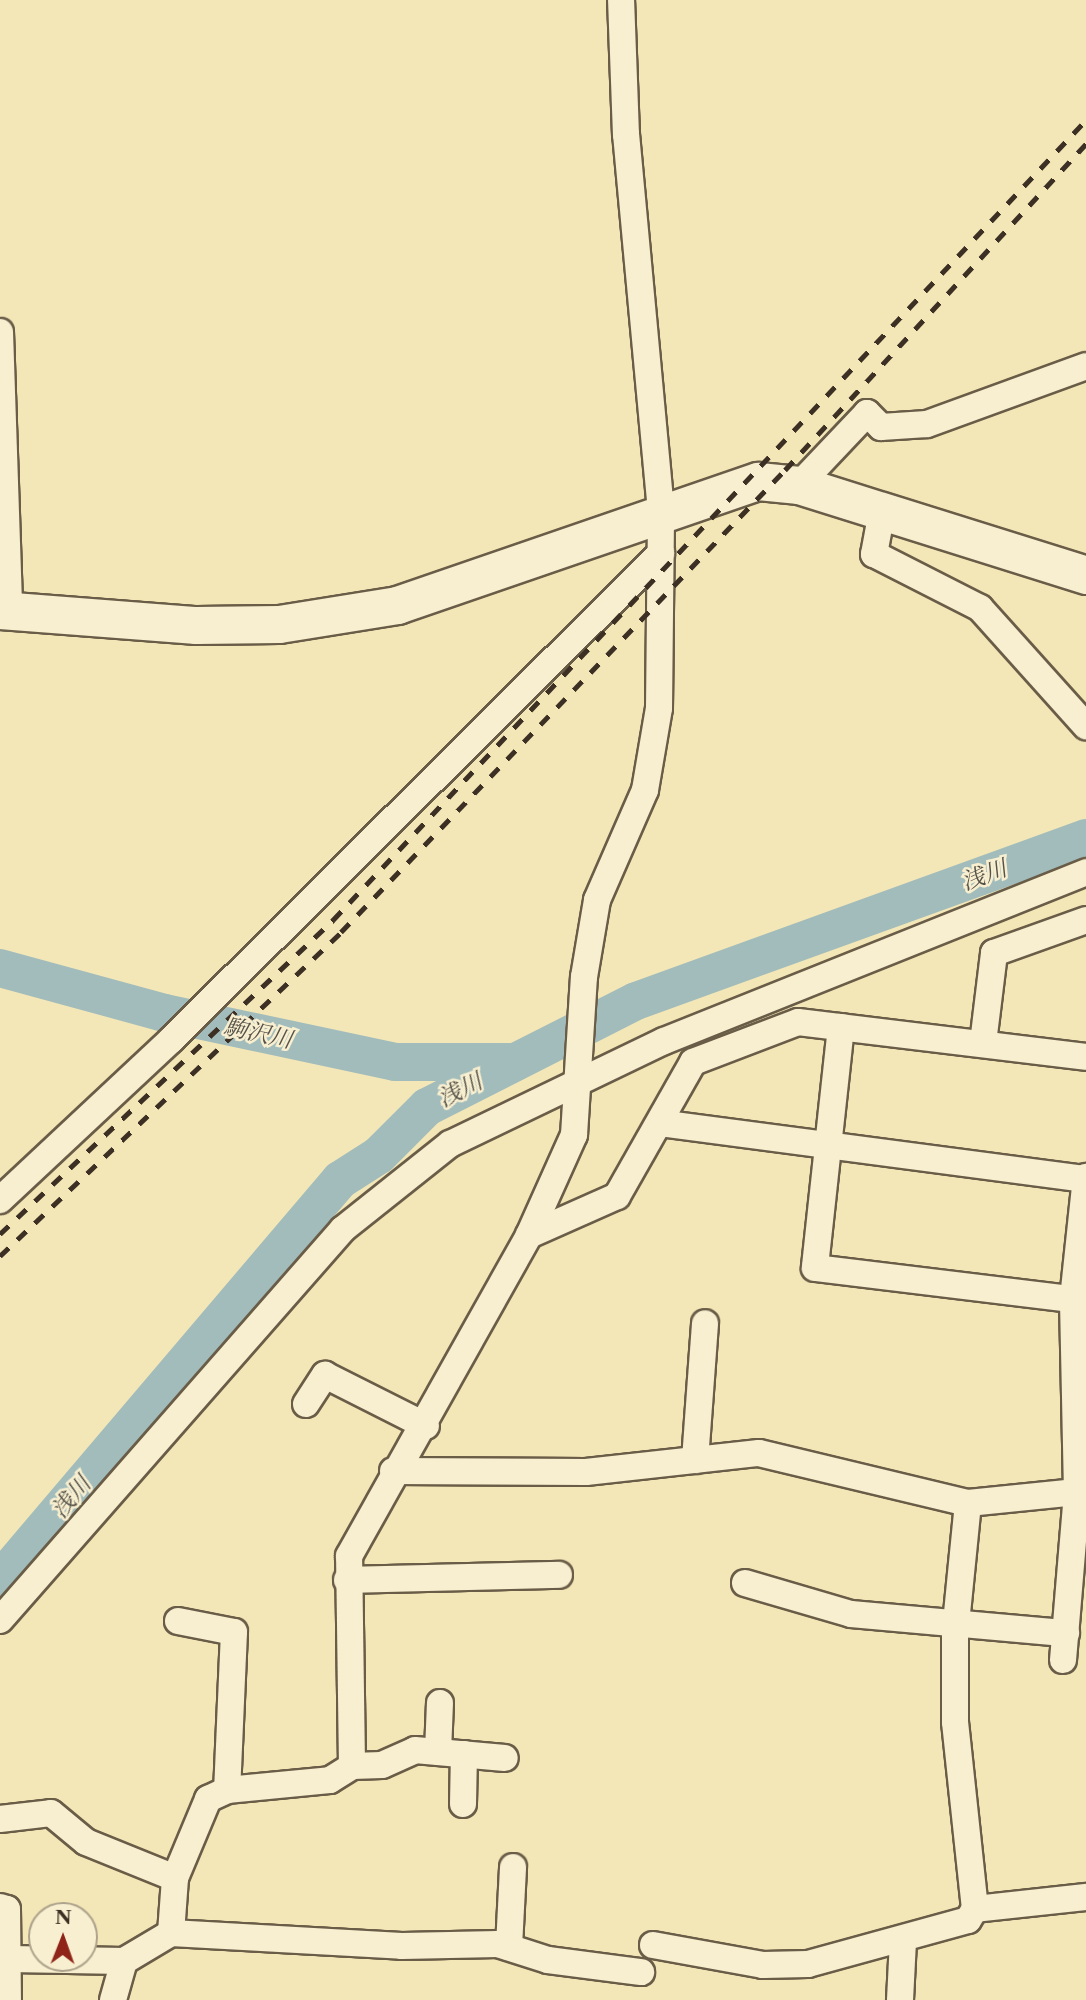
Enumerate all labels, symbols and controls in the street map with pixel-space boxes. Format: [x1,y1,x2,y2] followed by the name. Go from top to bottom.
[958,854,1010,896] water label: 浅川
[221,1012,295,1054] water label: 駒沢川
[433,1067,487,1113] water label: 浅川
[46,1471,96,1523] water label: 浅川
[28,1902,98,1972] north arrow
[55,1906,72,1929] text: N

